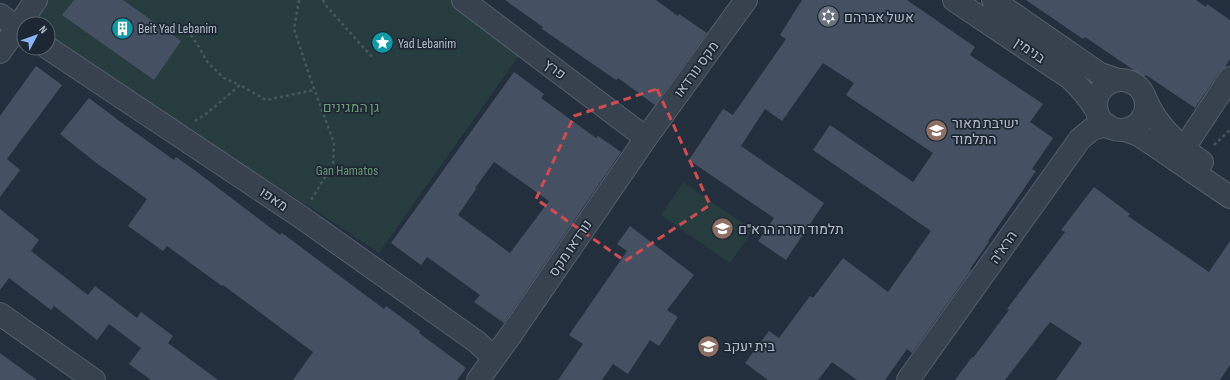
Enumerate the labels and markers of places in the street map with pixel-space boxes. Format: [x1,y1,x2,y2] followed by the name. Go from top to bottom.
[815,4,841,30] synagogue icon: אשל אברהם
[844,9,914,26] place label: אשל אברהם
[109,15,135,41] building icon: Beit Yad Lebanim
[138,20,217,37] place label: Beit Yad Lebanim
[369,30,395,56] place icon: Yad Lebanim
[398,35,456,52] place label: Yad Lebanim
[952,115,1019,148] place label: ישיבת מאור התלמוד
[924,118,950,144] school or university icon: ישיבת מאור התלמוד
[709,216,735,242] school or university icon: תלמוד תורה הרא"ם
[738,221,844,238] place label: תלמוד תורה הרא"ם
[696,333,722,359] school or university icon: בית יעקב
[724,338,776,355] place label: בית יעקב

